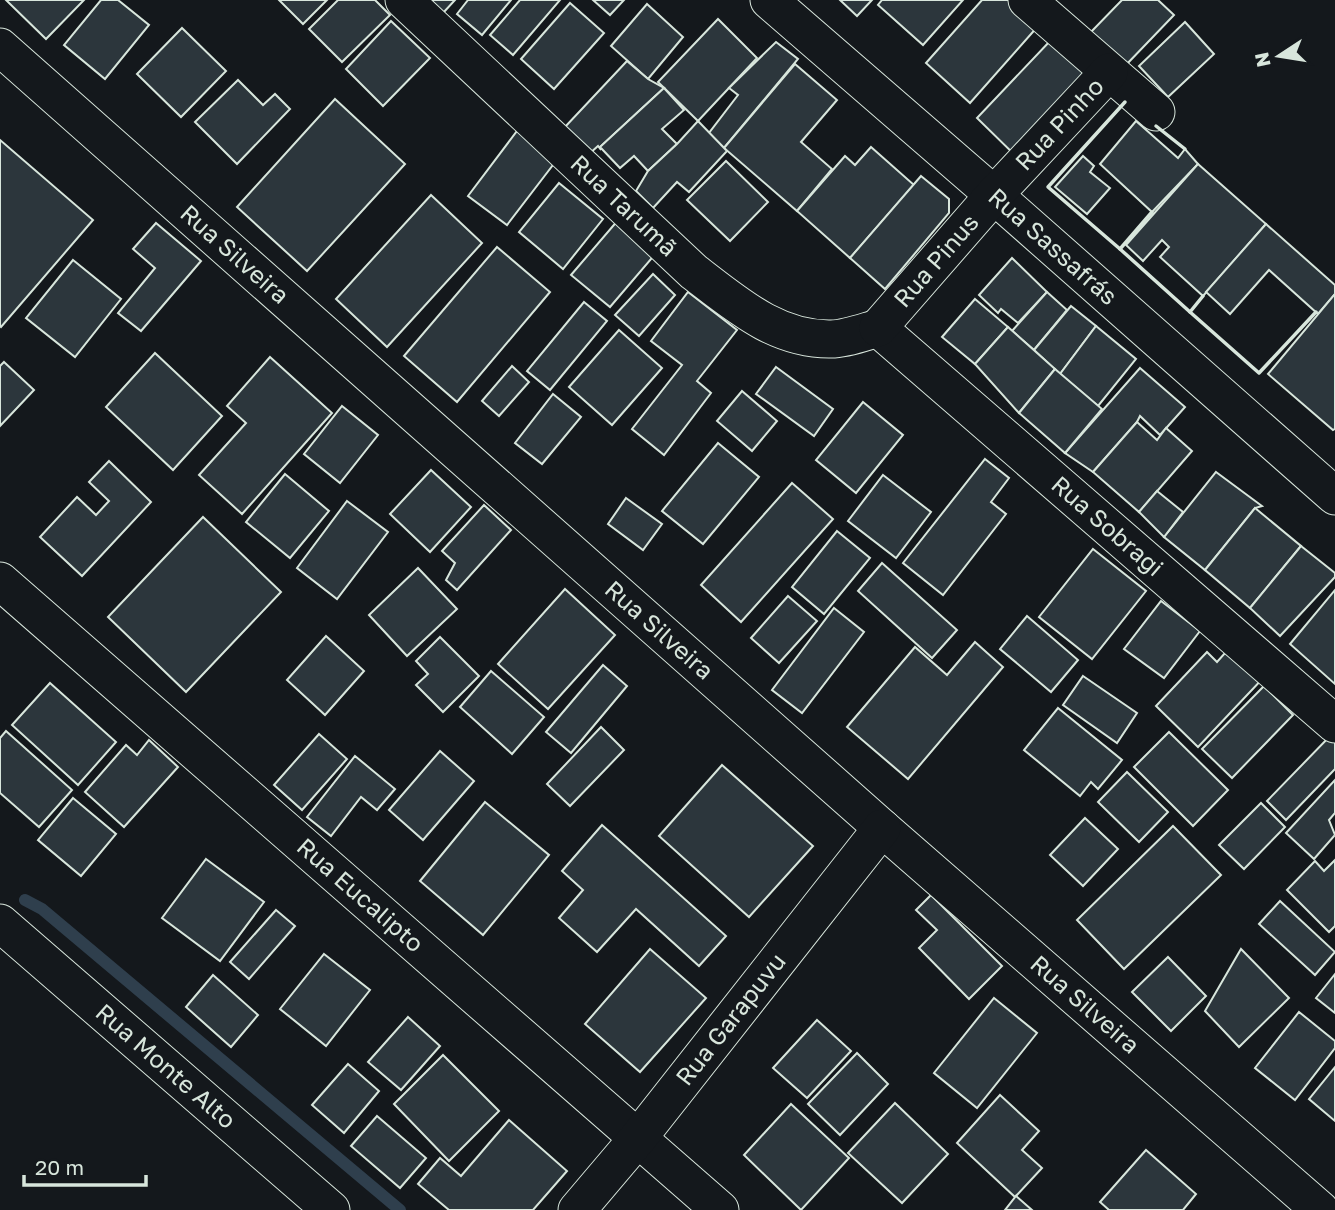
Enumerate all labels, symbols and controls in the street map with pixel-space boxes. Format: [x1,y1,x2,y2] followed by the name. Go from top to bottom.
[1244,21,1314,91] north arrow
[1249,50,1275,69] text: N
[1009,71,1109,176] street label: Rua Pinho
[565,148,684,262] street label: Rua Tarumã
[983,181,1124,310] street label: Rua Sassafrás
[175,198,295,309] street label: Rua Silveira
[887,207,984,312] street label: Rua Pinus
[1046,469,1170,582] street label: Rua Sobragi
[600,574,720,685] street label: Rua Silveira
[292,831,430,957] street label: Rua Eucalipto
[669,947,791,1091] street label: Rua Garapuvu
[1025,948,1146,1059] street label: Rua Silveira
[91,997,242,1134] street label: Rua Monte Alto
[24,1144,147,1188] scale bar
[35,1154,84,1180] text: 20 m

